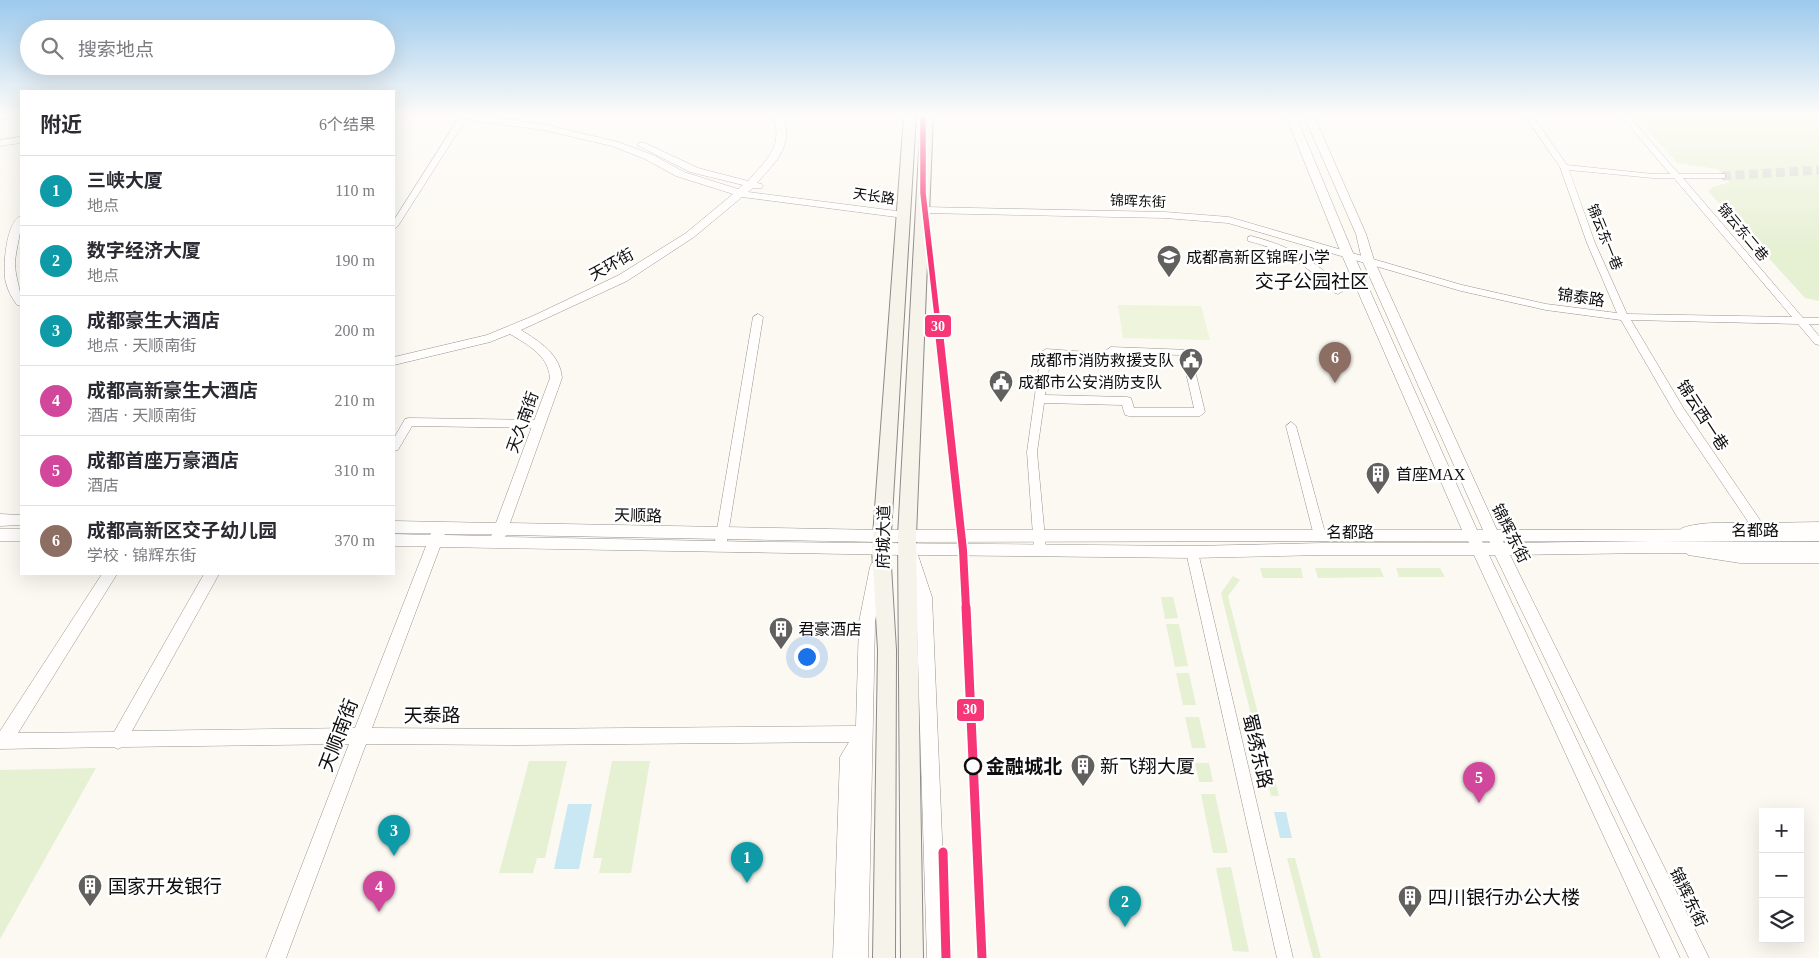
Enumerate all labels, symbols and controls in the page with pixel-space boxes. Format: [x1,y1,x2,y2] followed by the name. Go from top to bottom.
[20,20,395,75] search box
[38,34,66,62] icon: search
[78,39,154,60] text: 搜索地点
[40,113,82,137] text: 附近
[319,116,375,133] text: 6个结果
[87,170,163,191] text: 三峡大厦
[52,182,60,199] text: 1
[335,182,375,199] text: 110 m
[852,186,896,207] street label: 天长路
[1110,193,1166,210] street label: 锦晖东街
[87,197,119,214] text: 地点
[1714,201,1771,264] street label: 锦云东二巷
[1584,202,1625,272] street label: 锦云东一巷
[87,240,201,261] text: 数字经济大厦
[1156,244,1182,278] school or university icon: 成都高新区锦晖小学
[586,245,636,284] street label: 天环街
[1186,249,1330,266] place label: 成都高新区锦晖小学
[52,252,60,269] text: 2
[335,252,375,269] text: 190 m
[87,267,119,284] text: 地点
[1255,271,1369,292] district label: 交子公园社区
[1556,286,1606,309] street label: 锦泰路
[87,310,220,331] text: 成都豪生大酒店
[924,314,952,338] line badge: 30
[931,319,945,334] text: 30
[52,322,60,339] text: 3
[335,322,375,339] text: 200 m
[87,337,196,354] text: 地点 · 天顺南街
[1319,342,1351,383] pin: 6
[1178,347,1204,381] public building icon: 成都市消防救援支队
[1030,352,1174,369] place label: 成都市消防救援支队
[988,369,1014,403] public building icon: 成都市公安消防支队
[1018,374,1162,391] place label: 成都市公安消防支队
[1674,377,1731,453] street label: 锦云西一巷
[87,380,258,401] text: 成都高新豪生大酒店
[504,389,541,455] street label: 天久南街
[52,392,60,409] text: 4
[335,392,375,409] text: 210 m
[87,407,196,424] text: 酒店 · 天顺南街
[87,450,239,471] text: 成都首座万豪酒店
[1365,461,1391,495] building icon: 首座MAX
[52,462,60,479] text: 5
[335,462,375,479] text: 310 m
[1396,466,1466,483] place label: 首座MAX
[87,477,119,494] text: 酒店
[1488,501,1533,566] street label: 锦辉东街
[874,505,893,569] street label: 府城大道
[614,507,662,524] street label: 天顺路
[87,520,277,541] text: 成都高新区交子幼儿园
[1731,522,1779,539] street label: 名都路
[1326,524,1374,541] street label: 名都路
[52,532,60,549] text: 6
[335,532,375,549] text: 370 m
[87,547,196,564] text: 学校 · 锦辉东街
[768,616,794,650] building icon: 君豪酒店
[798,621,862,638] place label: 君豪酒店
[794,644,820,670] your location
[315,696,362,774] street label: 天顺南街
[956,698,985,722] line badge: 30
[963,702,977,717] text: 30
[403,705,461,726] street label: 天泰路
[1239,712,1276,791] street label: 蜀绣东路
[1070,753,1096,787] building icon: 新飞翔大厦
[986,756,1062,777] place label: 金融城北
[1100,756,1195,777] place label: 新飞翔大厦
[964,757,982,775] marker: 金融城北
[1463,762,1495,803] pin: 5
[1759,808,1804,943] map controls
[1759,808,1804,853] button: +
[378,815,410,856] pin: 3
[731,842,763,883] pin: 1
[1759,853,1804,898] button: −
[1667,865,1710,930] street label: 锦辉东街
[363,871,395,912] pin: 4
[77,873,103,907] building icon: 国家开发银行
[108,876,222,897] place label: 国家开发银行
[1397,884,1423,918] building icon: 四川银行办公大楼
[1109,886,1141,927] pin: 2
[1428,887,1580,908] place label: 四川银行办公大楼
[1759,898,1804,943] button: layers

